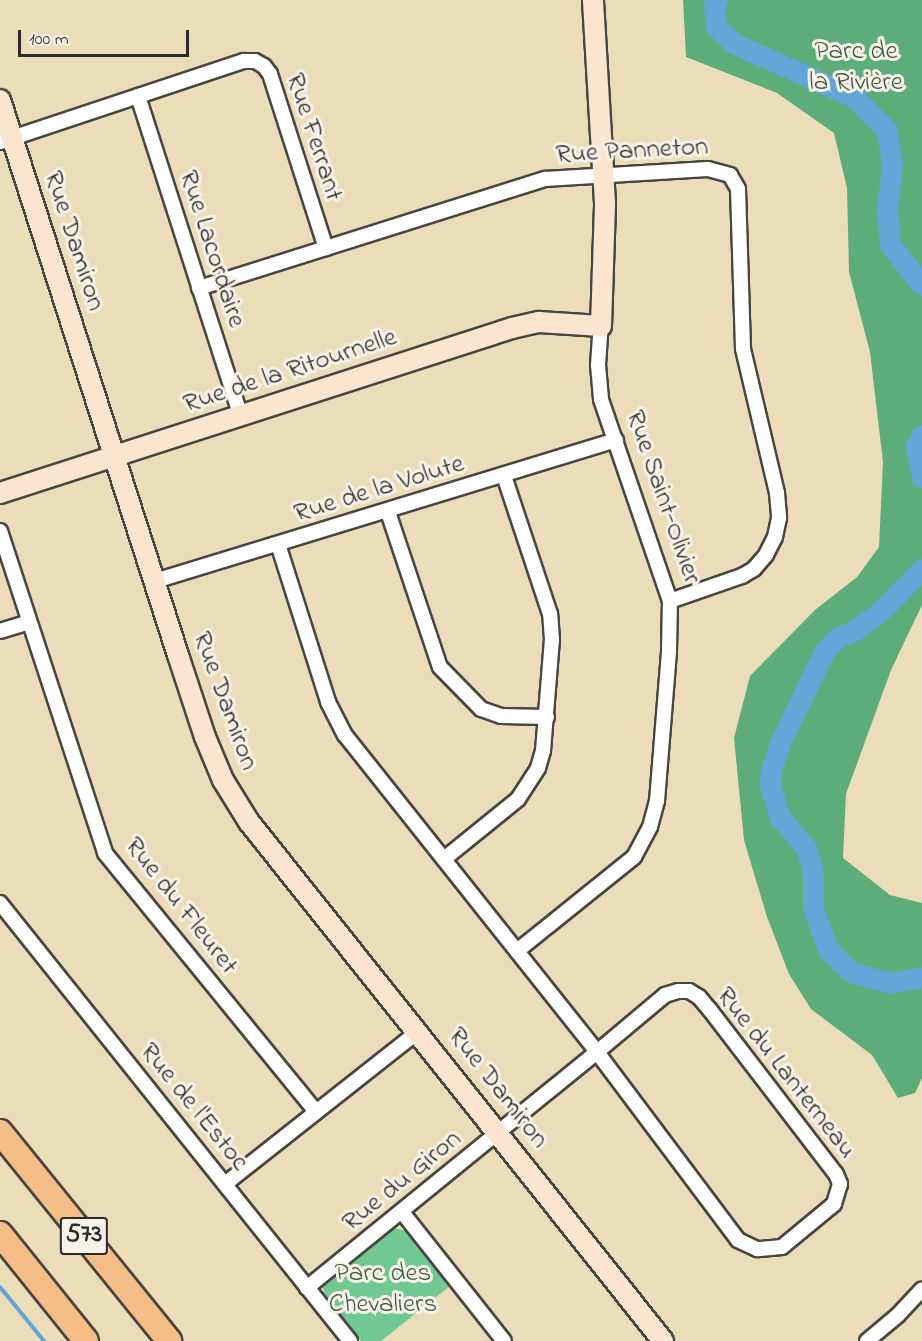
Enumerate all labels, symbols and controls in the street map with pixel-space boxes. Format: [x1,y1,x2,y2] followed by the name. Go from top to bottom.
[21,18,192,56] scale bar
[29,27,69,53] text: 100 m
[809,35,903,98] park label: Parc de la Rivière
[278,69,350,205] street label: Rue Ferrant
[555,131,709,171] street label: Rue Panneton
[171,166,253,332] street label: Rue Lacordaire
[36,167,112,315] street label: Rue Damiron
[179,321,401,421] street label: Rue de la Ritournelle
[618,406,708,588] street label: Rue Saint-Olivier
[290,448,468,530] street label: Rue de la Volute
[185,627,265,775] street label: Rue Damiron
[117,831,245,981] street label: Rue du Fleuret
[709,981,863,1165] street label: Rue du Lanterneau
[441,1021,555,1155] street label: Rue Damiron
[132,1036,256,1178] street label: Rue de l'Estoc
[336,1123,468,1239] street label: Rue du Giron
[58,1213,110,1259] road number: 573
[329,1257,437,1320] park label: Parc des Chevaliers

